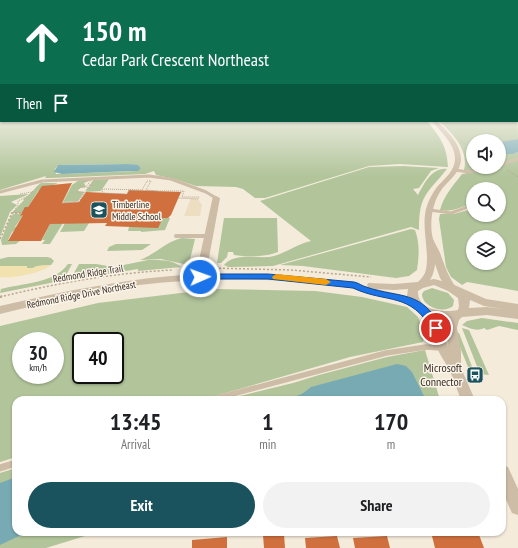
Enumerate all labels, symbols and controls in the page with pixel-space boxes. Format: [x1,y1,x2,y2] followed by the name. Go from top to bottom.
[82,12,146,49] text: 150 m
[16,16,68,68] icon: ahead
[82,48,269,71] text: Cedar Park Crescent Northeast
[50,92,72,114] icon: arrive
[16,94,42,113] text: Then
[466,134,506,270] map controls
[466,134,506,174] button: sound
[466,182,506,222] button: search
[112,198,162,223] place label: Timberline Middle School
[89,200,109,220] school or university icon: Timberline Middle School
[466,230,506,270] button: layers
[179,256,221,298] position arrow
[52,261,125,285] street label: Redmond Ridge Trail
[25,277,137,311] street label: Redmond Ridge Drive Northeast
[419,311,453,345] pin
[425,317,447,339] icon: arrive
[72,332,124,384] speed limit sign: 40
[28,340,48,366] text: 30
[420,360,463,389] place label: Microsoft Connector
[29,361,47,374] text: km/h
[465,365,485,385] bus stop icon: Microsoft Connector
[110,406,162,437] text: 13:45
[262,406,273,437] text: 1
[374,406,408,437] text: 170
[121,436,150,453] text: Arrival
[259,436,276,453] text: min
[387,436,395,453] text: m
[28,482,255,528] button: Exit
[263,482,490,528] button: Share

